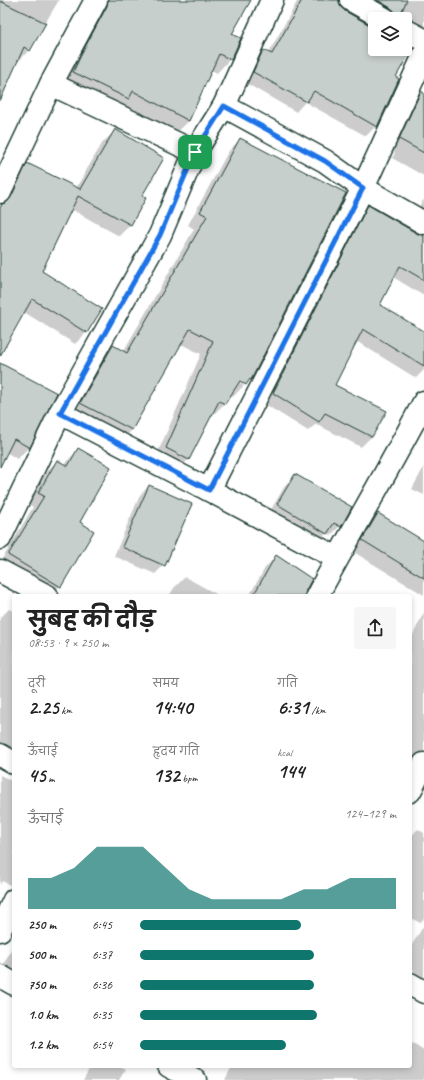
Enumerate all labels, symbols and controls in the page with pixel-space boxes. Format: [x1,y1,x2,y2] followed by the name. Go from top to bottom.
[368,12,412,56] map controls
[368,12,412,56] button: layers
[178,135,212,169] pin
[184,141,206,163] icon: arrive
[28,606,155,634] text: सुबह की दौड़
[354,607,396,649] button: share
[28,635,109,651] text: 08:53 · 9 × 250 m
[28,676,45,690] text: दूरी
[153,676,179,690] text: समय
[277,676,297,690] text: गति
[28,695,59,720] text: 2.25
[153,695,193,720] text: 14:40
[277,695,309,720] text: 6:31
[59,703,72,717] text: km
[309,703,326,717] text: /km
[28,744,58,758] text: ऊँचाई
[153,744,199,758] text: हृदय गति
[277,745,292,759] text: kcal
[277,759,304,784] text: 144
[28,763,46,788] text: 45
[153,763,180,788] text: 132
[46,771,55,785] text: m
[180,771,197,785] text: bpm
[345,806,396,822] text: 124–129 m
[28,811,63,827] text: ऊँचाई
[28,917,56,933] text: 250 m
[92,917,112,933] text: 6:45
[28,947,56,963] text: 500 m
[92,947,112,963] text: 6:37
[28,977,56,993] text: 750 m
[92,977,112,993] text: 6:36
[28,1007,58,1023] text: 1.0 km
[92,1007,112,1023] text: 6:35
[28,1037,58,1053] text: 1.2 km
[92,1037,112,1053] text: 6:54

